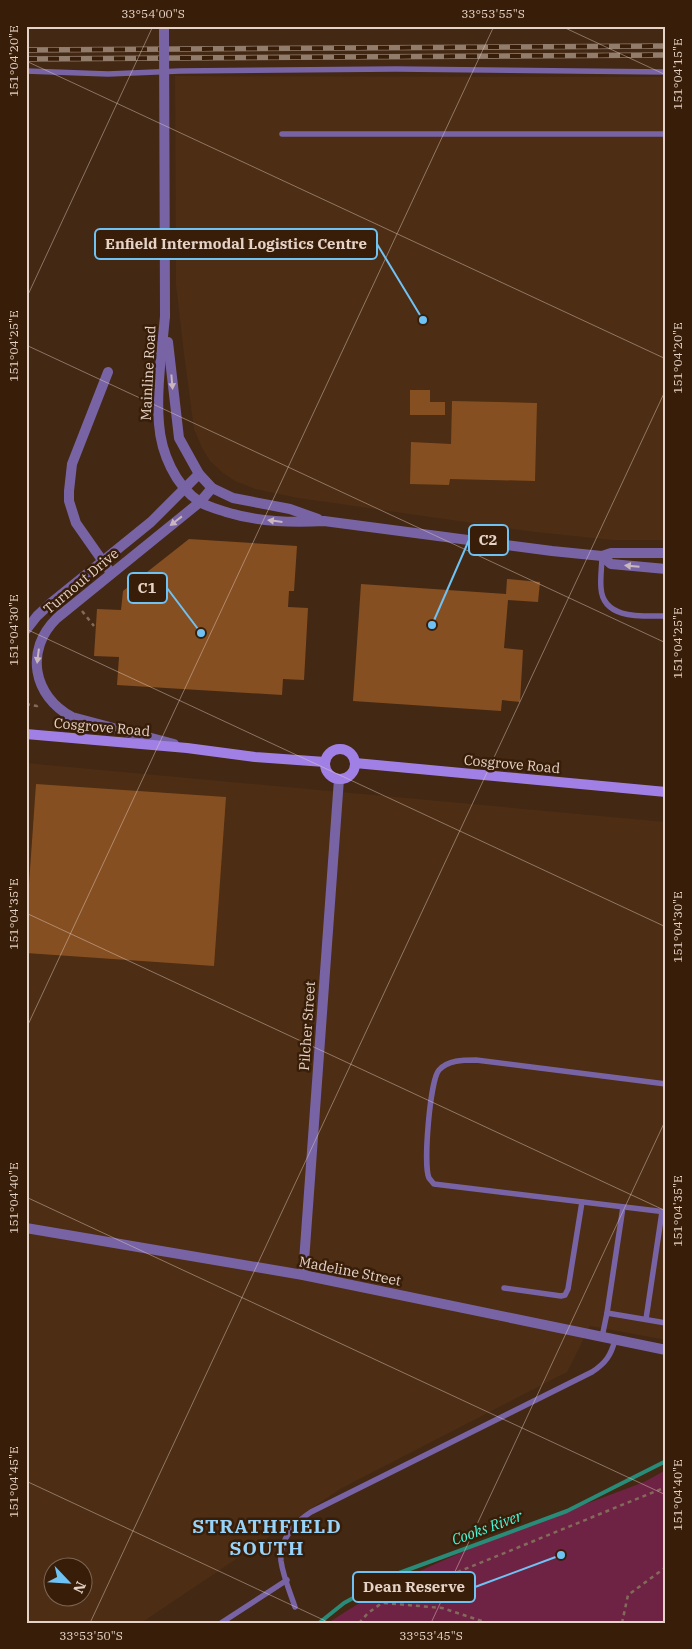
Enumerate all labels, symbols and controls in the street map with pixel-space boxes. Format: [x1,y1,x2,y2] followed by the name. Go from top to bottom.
[121,6,185,21] text: 33°54'00"S
[461,6,525,21] text: 33°53'55"S
[6,25,21,97] text: 151°04'20"E
[670,38,685,110] text: 151°04'15"E
[95,229,377,259] callout: Enfield Intermodal Logistics Centre
[105,234,367,253] text: Enfield Intermodal Logistics Centre
[6,310,21,382] text: 151°04'25"E
[670,322,685,394] text: 151°04'20"E
[137,325,159,421] street label: Mainline Road
[168,375,176,391] one-way arrow
[170,515,183,526] one-way arrow
[267,517,283,525] one-way arrow
[469,525,508,555] callout: C2
[479,530,497,549] text: C2
[40,544,122,618] street label: Turnout Drive
[624,562,640,570] one-way arrow
[128,573,167,603] callout: C1
[138,578,156,597] text: C1
[6,594,21,666] text: 151°04'30"E
[670,607,685,679] text: 151°04'25"E
[34,648,42,664] one-way arrow
[53,714,151,740] street label: Cosgrove Road
[463,751,561,777] street label: Cosgrove Road
[6,878,21,950] text: 151°04'35"E
[670,891,685,963] text: 151°04'30"E
[295,981,319,1071] street label: Pilcher Street
[6,1162,21,1234] text: 151°04'40"E
[670,1175,685,1247] text: 151°04'35"E
[297,1252,403,1290] street label: Madeline Street
[6,1446,21,1518] text: 151°04'45"E
[670,1459,685,1531] text: 151°04'40"E
[449,1506,525,1549] water label: Cooks River
[192,1514,342,1560] district label: STRATHFIELD SOUTH
[42,1556,92,1606] north arrow
[353,1572,475,1602] callout: Dean Reserve
[363,1577,465,1596] text: Dean Reserve
[69,1579,90,1596] text: N
[59,1628,123,1643] text: 33°53'50"S
[399,1628,463,1643] text: 33°53'45"S

